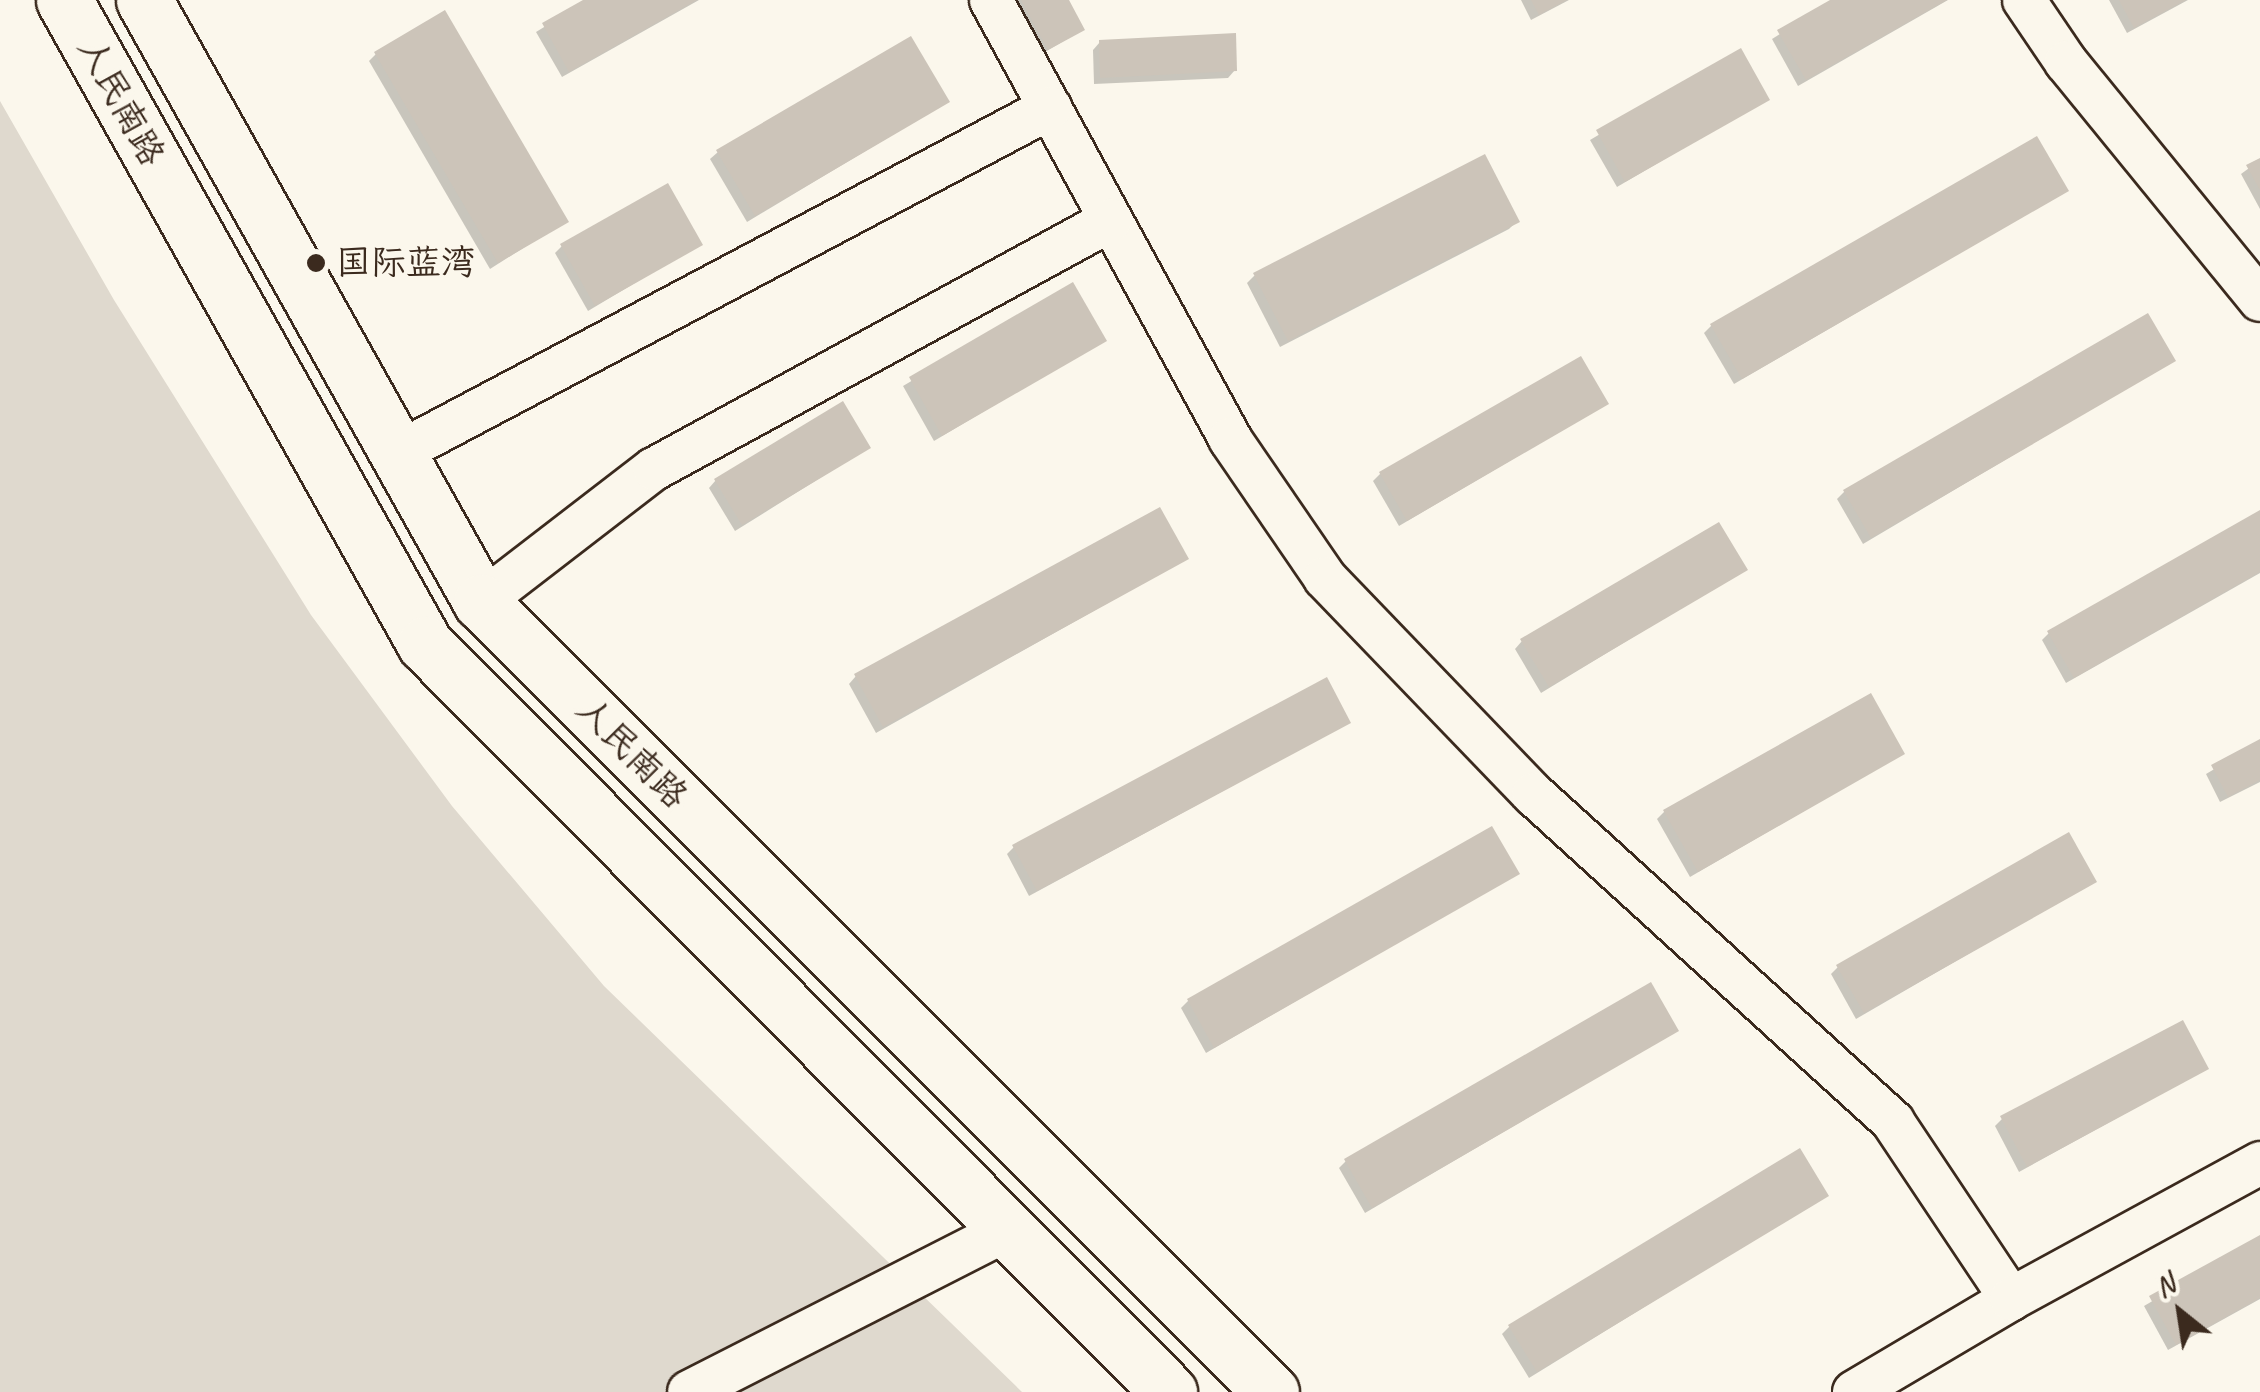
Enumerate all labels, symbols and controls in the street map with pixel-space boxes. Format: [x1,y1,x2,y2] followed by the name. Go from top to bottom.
[69,31,173,173] street label: 人民南路
[336,242,476,284] place label: 国际蓝湾
[305,252,327,274] marker: 国际蓝湾
[568,689,696,817] street label: 人民南路
[2130,1262,2230,1362] north arrow
[2148,1266,2181,1305] text: N

